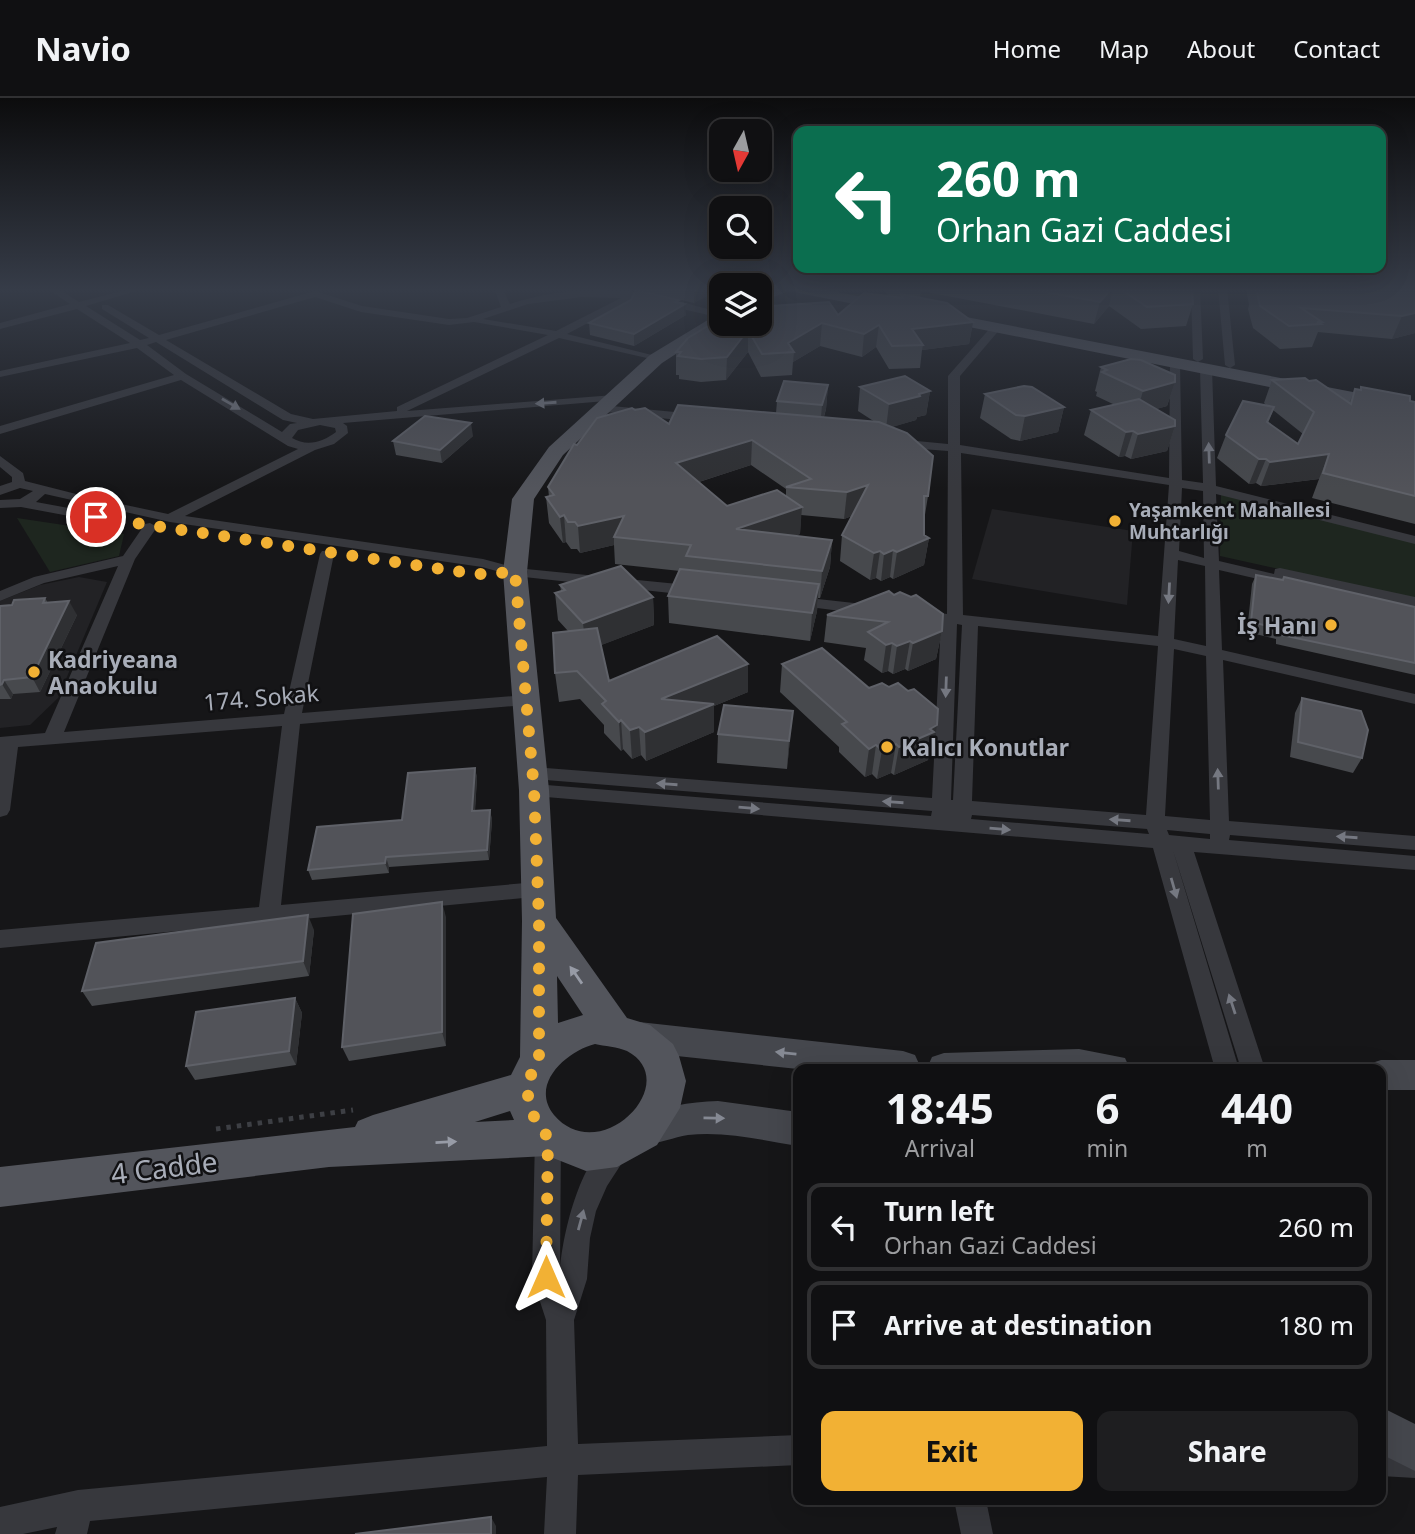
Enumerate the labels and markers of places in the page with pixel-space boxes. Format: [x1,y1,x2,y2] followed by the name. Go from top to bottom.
[66,487,126,547] pin
[1129,497,1330,545] place label: Yaşamkent Mahallesi Muhtarlığı
[1107,513,1123,529] marker: Yaşamkent Mahallesi Muhtarlığı
[1237,609,1317,641] place label: İş Hanı
[1323,617,1339,633] marker: İş Hanı
[48,643,178,701] place label: Kadriyeana Anaokulu
[26,664,42,680] marker: Kadriyeana Anaokulu
[901,731,1069,763] place label: Kalıcı Konutlar
[879,739,895,755] marker: Kalıcı Konutlar

